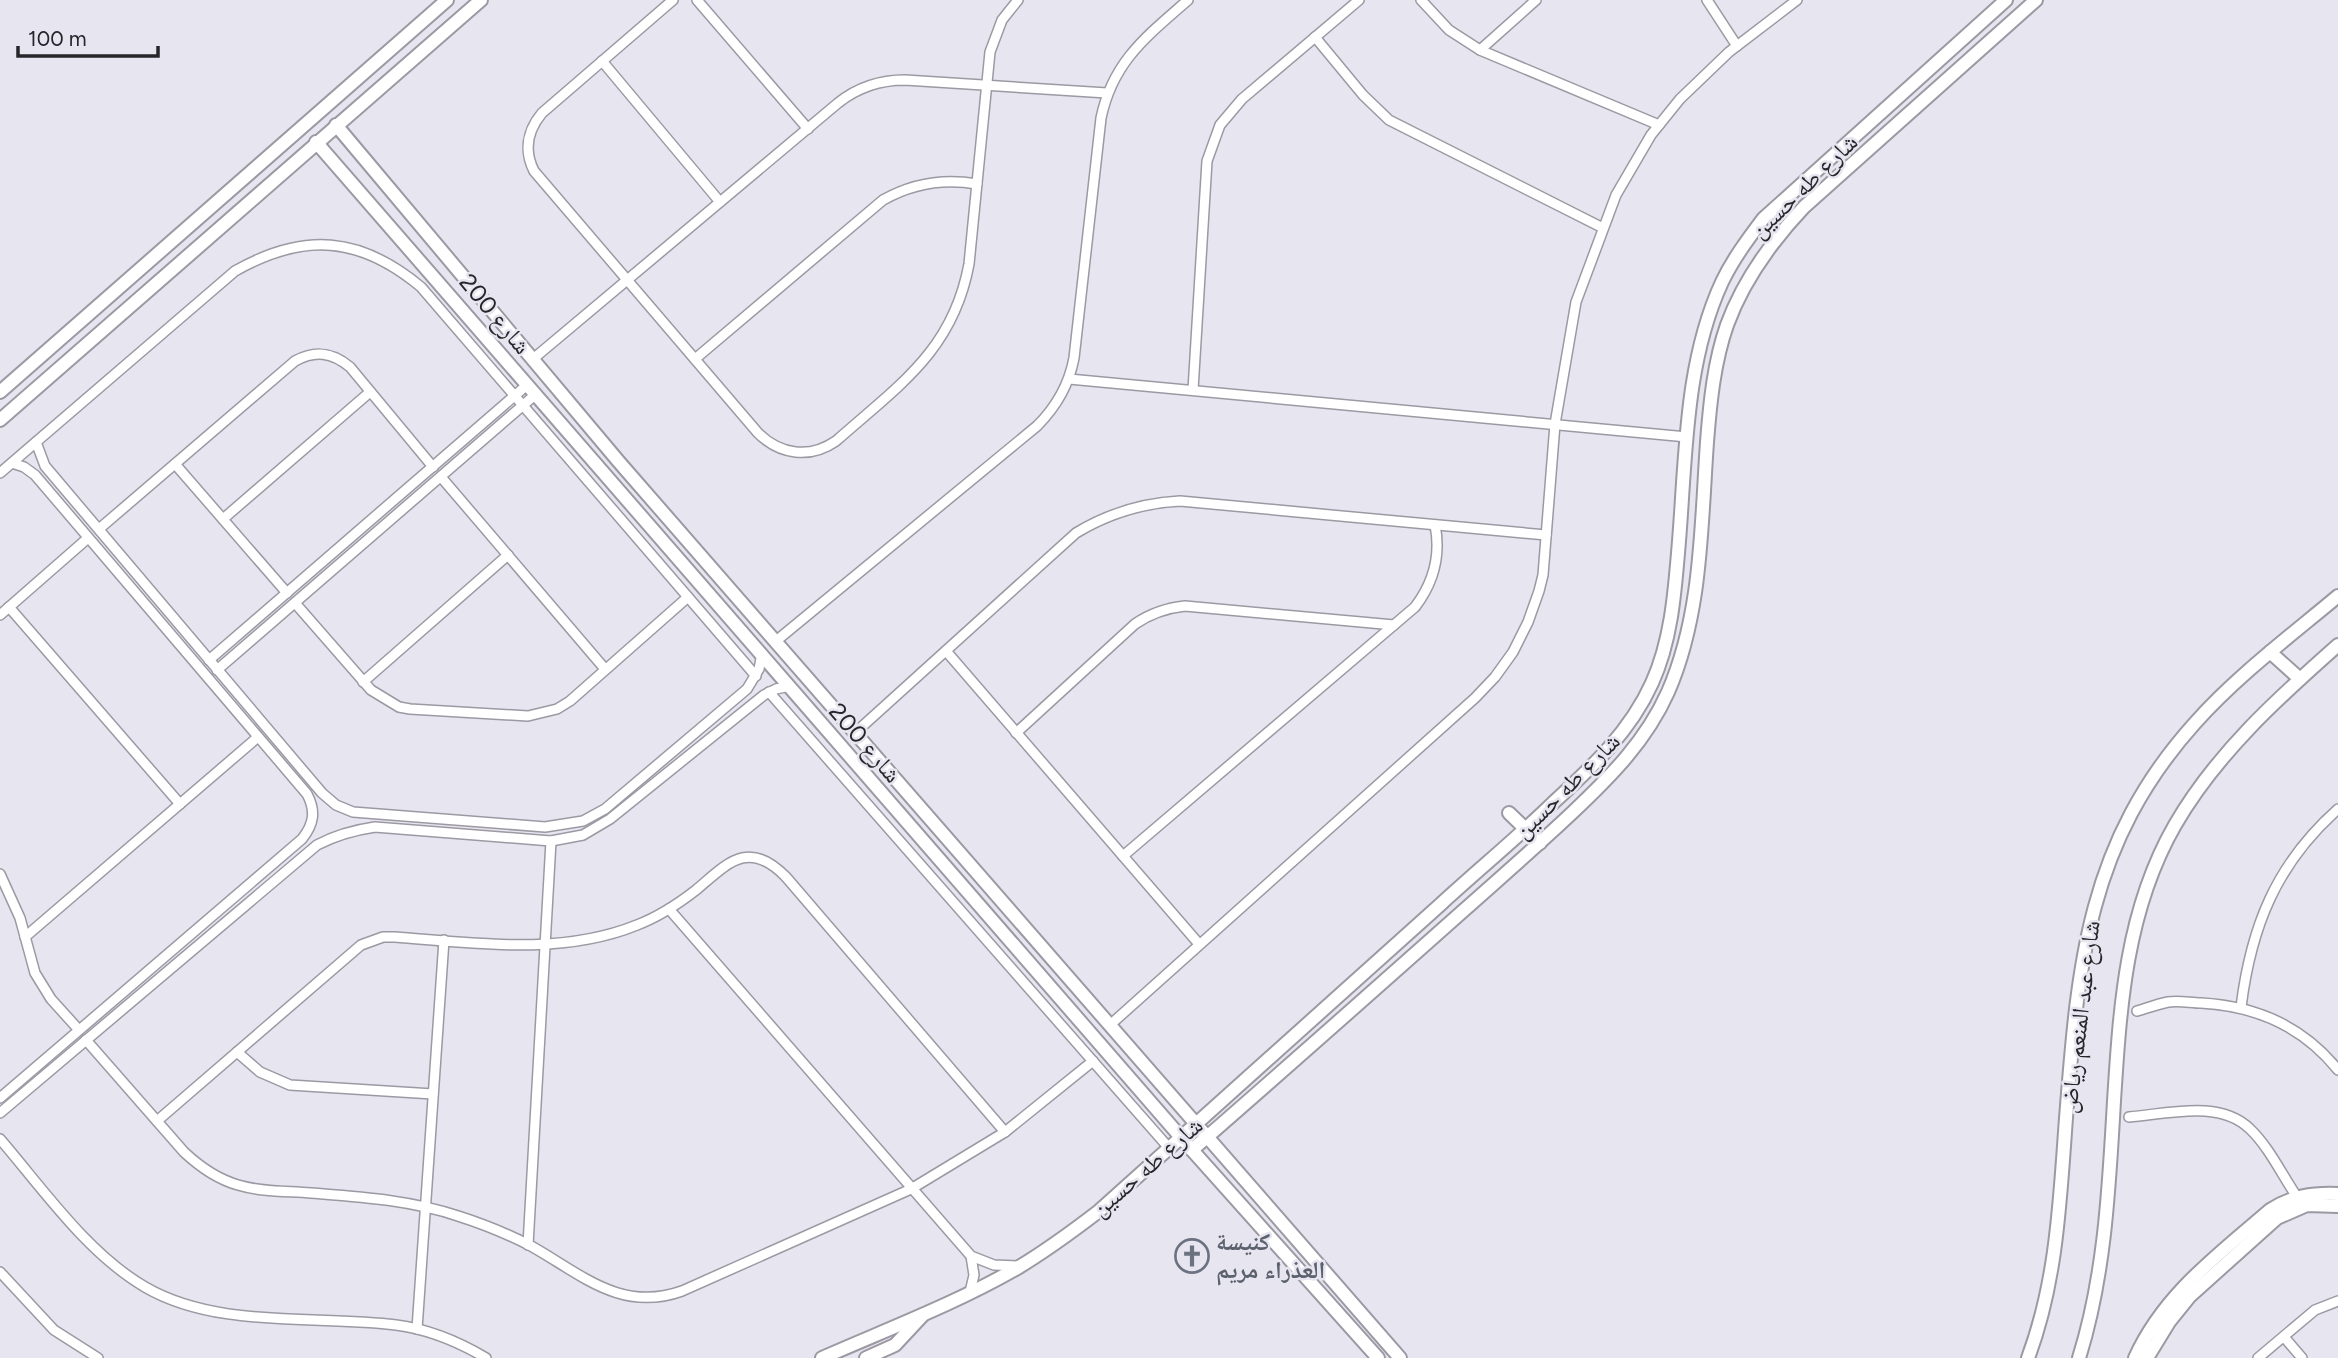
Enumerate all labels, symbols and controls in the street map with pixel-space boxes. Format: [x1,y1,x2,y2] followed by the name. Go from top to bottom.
[18,14,158,58] scale bar
[28,26,87,51] text: 100 m
[1744,127,1864,245] street label: شارع طه حسين
[453,268,537,360] street label: شارع 200
[822,697,908,789] street label: شارع 200
[1508,727,1626,845] street label: شارع طه حسين
[2053,919,2108,1115] street label: شارع عبد المنعم رياض
[1085,1110,1209,1224] street label: شارع طه حسين
[1216,1227,1325,1286] place label: كنيسة العذراء مريم
[1173,1237,1211,1275] church icon: كنيسة العذراء مريم

